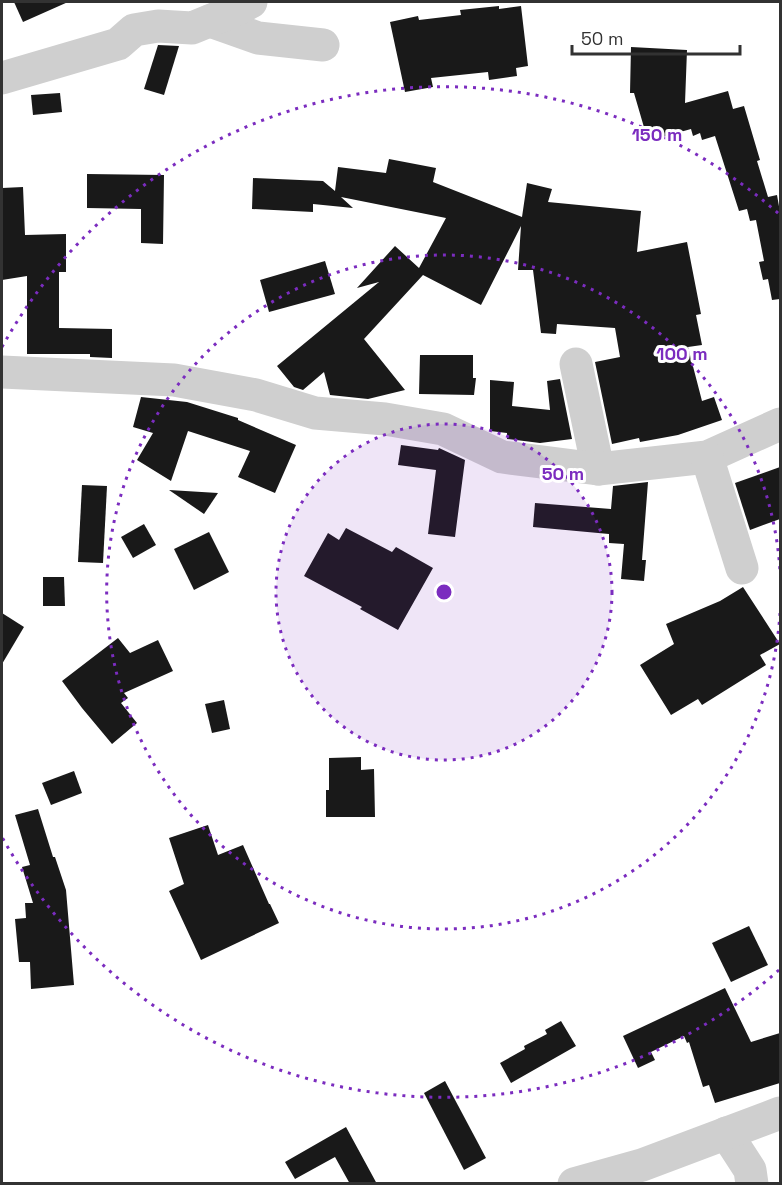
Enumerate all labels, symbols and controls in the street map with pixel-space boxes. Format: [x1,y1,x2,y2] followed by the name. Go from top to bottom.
[572,18,740,56] scale bar
[581,27,623,50] text: 50 m
[632,123,682,146] text: 150 m
[656,342,708,365] text: 100 m
[542,462,584,485] text: 50 m
[434,582,454,602] centre of rings

